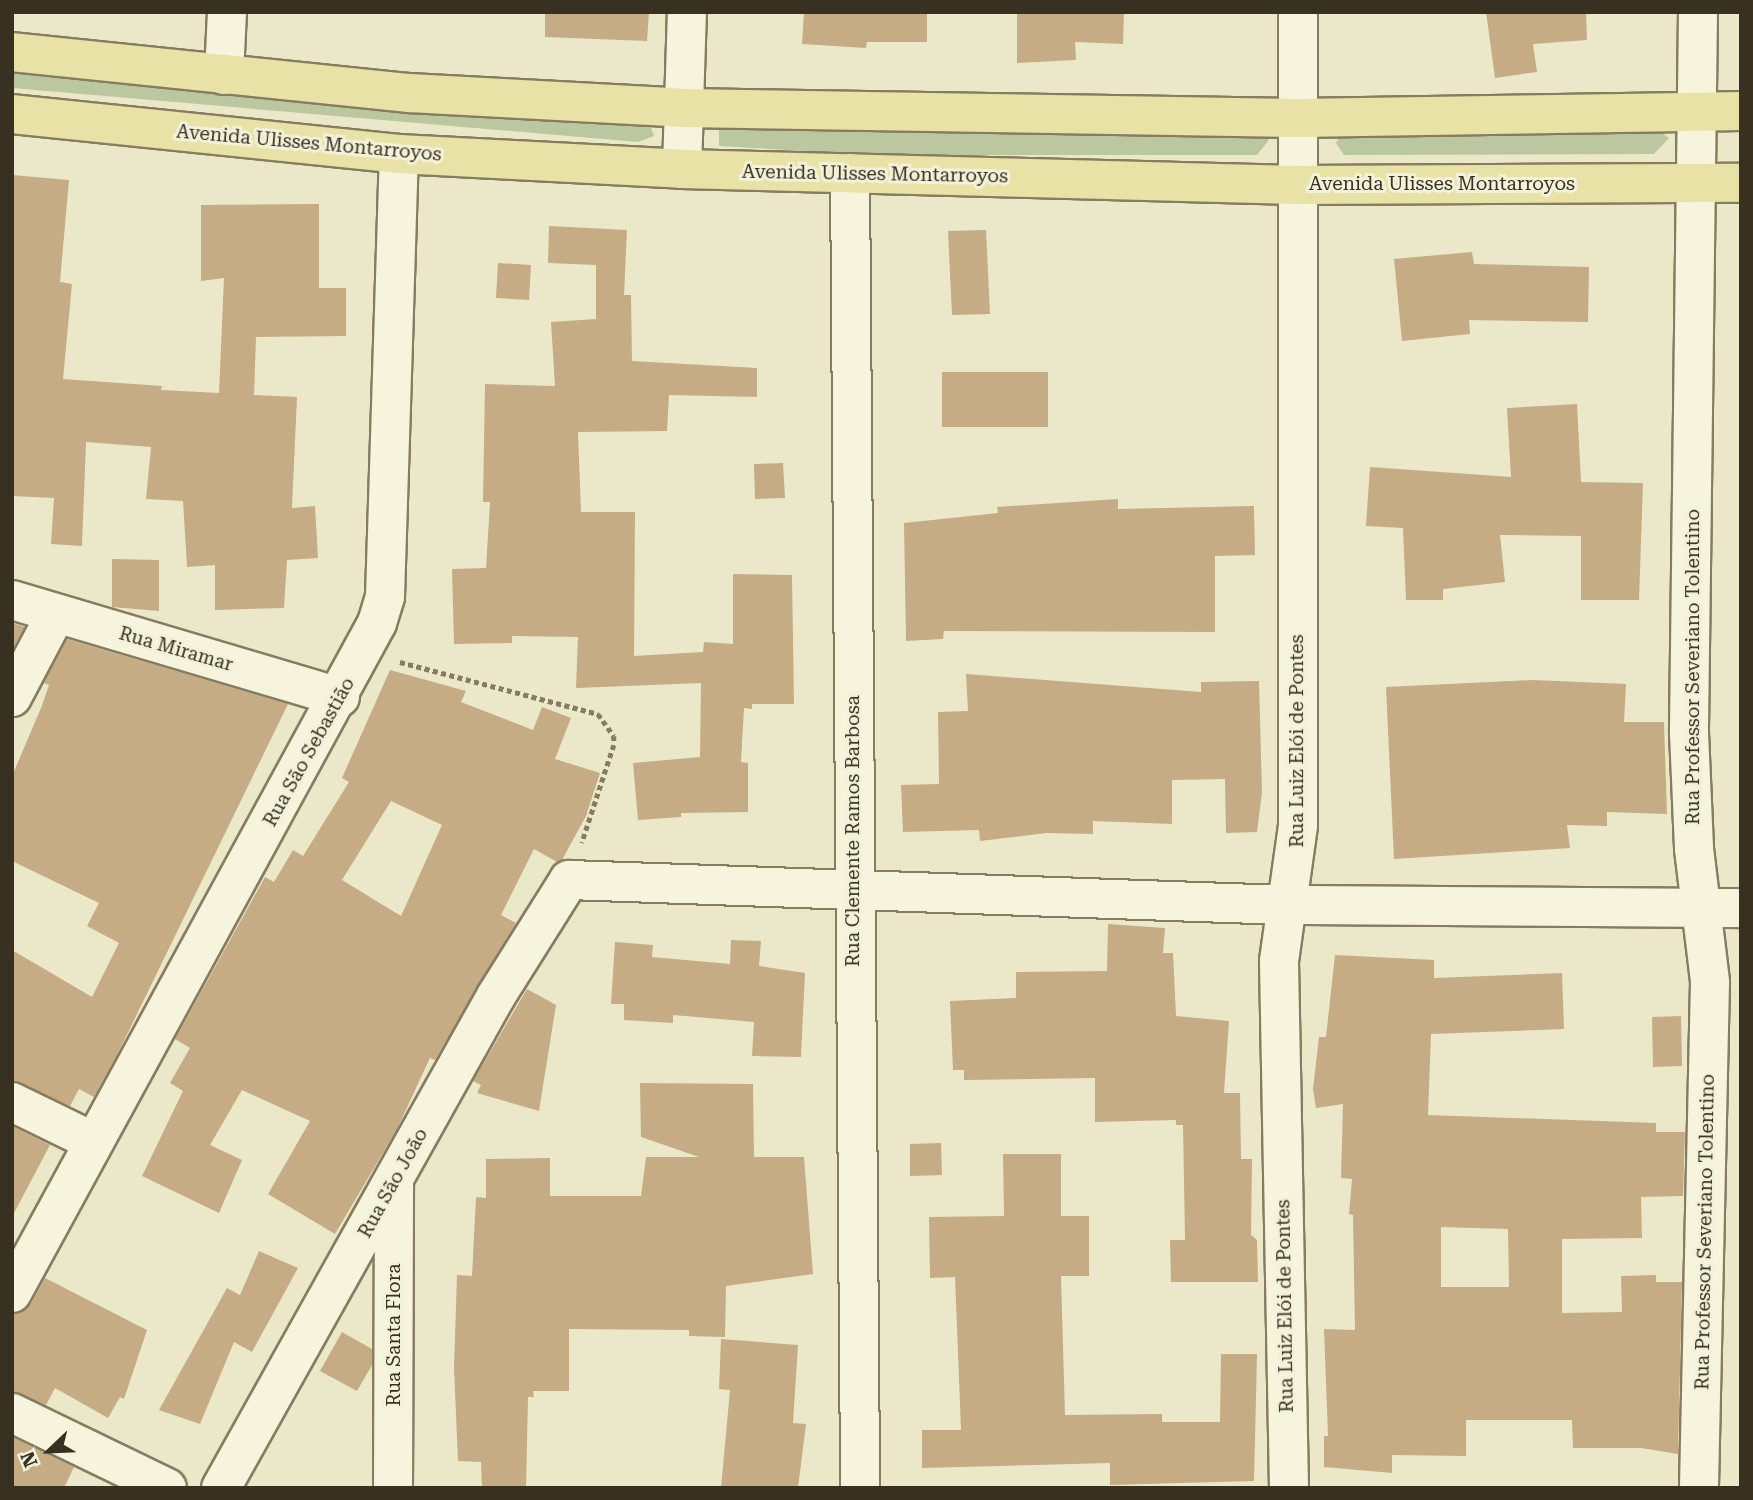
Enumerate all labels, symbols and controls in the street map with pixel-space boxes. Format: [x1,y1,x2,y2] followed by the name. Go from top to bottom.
[175,120,443,166] street label: Avenida Ulisses Montarroyos
[742,160,1008,188] street label: Avenida Ulisses Montarroyos
[1309,173,1575,195] street label: Avenida Ulisses Montarroyos
[1682,509,1704,825] street label: Rua Professor Severiano Tolentino
[116,622,236,676] street label: Rua Miramar
[1286,634,1308,848] street label: Rua Luiz Elói de Pontes
[259,673,359,831] street label: Rua São Sebastião
[842,695,864,967] street label: Rua Clemente Ramos Barbosa
[1691,1074,1719,1390] street label: Rua Professor Severiano Tolentino
[353,1124,433,1242] street label: Rua São João
[1272,1199,1298,1413] street label: Rua Luiz Elói de Pontes
[383,1263,405,1407] street label: Rua Santa Flora
[14,1416,84,1486] north arrow
[16,1448,43,1471] text: N

